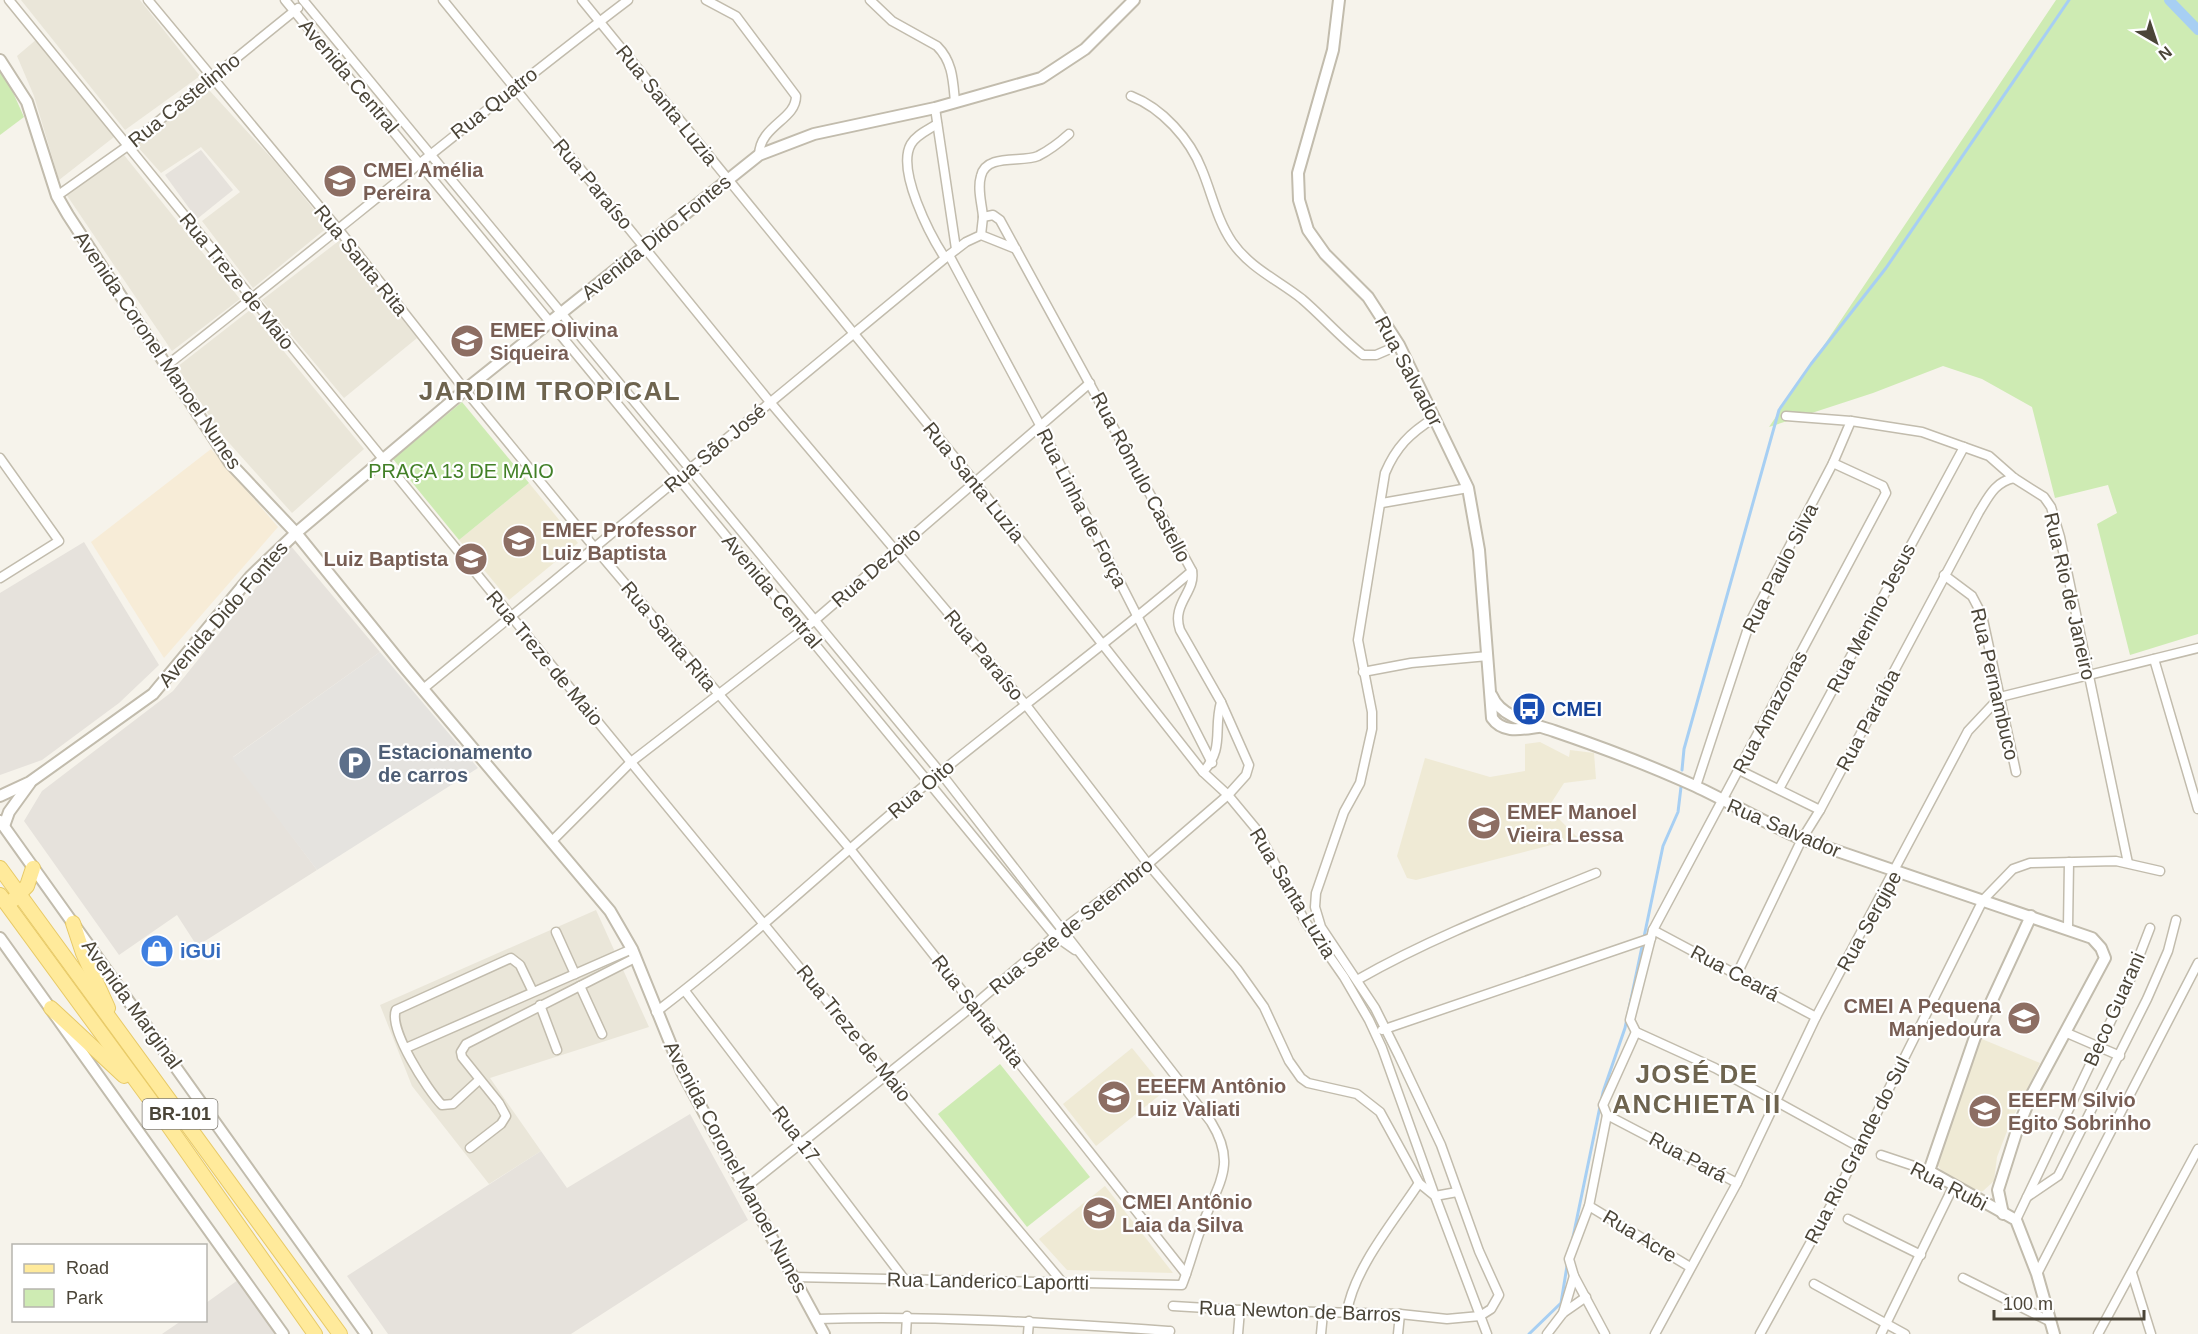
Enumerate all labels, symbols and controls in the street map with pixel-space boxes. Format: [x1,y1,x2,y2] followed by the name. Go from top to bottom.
[2126,12,2186,72] north arrow
[295,15,403,137] street label: Avenida Central
[612,41,723,170] street label: Rua Santa Luzia
[2155,43,2175,64] text: N
[124,48,244,152] street label: Rua Castelinho
[446,63,542,143] street label: Rua Quatro
[549,134,637,234] street label: Rua Paraíso
[363,159,484,204] place label: CMEI Amélia Pereira
[322,163,358,199] school or university icon: CMEI Amélia Pereira
[577,170,735,304] street label: Avenida Dido Fontes
[310,200,413,320] street label: Rua Santa Rita
[175,208,299,354] street label: Rua Treze de Maio
[70,227,246,473] street label: Avenida Coronel Manoel Nunes
[1371,312,1447,430] street label: Rua Salvador
[490,319,619,364] place label: EMEF Olivina Siqueira
[449,323,485,359] school or university icon: EMEF Olivina Siqueira
[419,376,681,406] district label: JARDIM TROPICAL
[1087,388,1195,566] street label: Rua Rômulo Castello
[660,399,770,497] street label: Rua São José
[919,418,1030,547] street label: Rua Santa Luzia
[1032,425,1132,592] street label: Rua Linha de Força
[368,460,554,482] park label: PRAÇA 13 DE MAIO
[1738,499,1822,636] street label: Rua Paulo Silva
[2040,510,2100,682] street label: Rua Rio de Janeiro
[542,519,697,564] place label: EMEF Professor Luiz Baptista
[501,523,537,559] school or university icon: EMEF Professor Luiz Baptista
[827,523,925,611] street label: Rua Dezoito
[718,530,826,652] street label: Avenida Central
[154,537,292,691] street label: Avenida Dido Fontes
[1822,540,1920,696] street label: Rua Menino Jesus
[453,541,489,577] school or university icon: Luiz Baptista
[324,548,449,570] place label: Luiz Baptista
[617,577,722,696] street label: Rua Santa Rita
[482,586,608,730] street label: Rua Treze de Maio
[940,605,1028,705] street label: Rua Paraíso
[1967,606,2023,762] street label: Rua Pernambuco
[1728,647,1812,777] street label: Rua Amazonas
[1832,664,1904,775] street label: Rua Paraíba
[1511,691,1547,727] bus stop icon: CMEI
[1552,698,1602,720] place label: CMEI
[378,741,532,786] place label: Estacionamento de carros
[337,745,373,781] parking icon: Estacionamento de carros
[884,755,958,823] street label: Rua Oito
[1724,794,1844,862] street label: Rua Salvador
[1507,801,1637,846] place label: EMEF Manoel Vieira Lessa
[1466,805,1502,841] school or university icon: EMEF Manoel Vieira Lessa
[1245,824,1341,963] street label: Rua Santa Luzia
[985,853,1157,999] street label: Rua Sete de Setembro
[1832,867,1906,975] street label: Rua Sergipe
[139,933,175,969] shop icon: iGUi
[78,935,186,1073] street label: Avenida Marginal
[180,940,221,962] place label: iGUi
[1687,941,1784,1006] street label: Rua Ceará
[2079,949,2149,1069] street label: Beco Guarani
[928,951,1029,1072] street label: Rua Santa Rita
[792,960,916,1106] street label: Rua Treze de Maio
[1844,995,2002,1040] place label: CMEI A Pequena Manjedoura
[2006,1000,2042,1036] school or university icon: CMEI A Pequena Manjedoura
[660,1037,812,1297] street label: Avenida Coronel Manoel Nunes
[1800,1053,1914,1247] street label: Rua Rio Grande do Sul
[1612,1059,1782,1119] district label: JOSÉ DE ANCHIETA II
[1137,1075,1286,1120] place label: EEEFM Antônio Luiz Valiati
[1096,1079,1132,1115] school or university icon: EEEFM Antônio Luiz Valiati
[2008,1089,2151,1134] place label: EEEFM Silvio Egito Sobrinho
[1967,1093,2003,1129] school or university icon: EEEFM Silvio Egito Sobrinho
[142,1099,218,1129] road number: BR-101
[768,1102,824,1166] street label: Rua 17
[1646,1127,1731,1187] street label: Rua Pará
[1907,1157,1991,1215] street label: Rua Rubi
[1122,1191,1252,1236] place label: CMEI Antônio Laia da Silva
[1081,1195,1117,1231] school or university icon: CMEI Antônio Laia da Silva
[1599,1205,1681,1267] street label: Rua Acre
[12,1244,207,1322] legend
[66,1258,109,1278] text: Road
[887,1268,1089,1294] street label: Rua Landerico Laportti
[1994,1283,2144,1321] scale bar
[66,1288,104,1308] text: Park
[2003,1294,2053,1314] text: 100 m
[1199,1296,1401,1326] street label: Rua Newton de Barros

